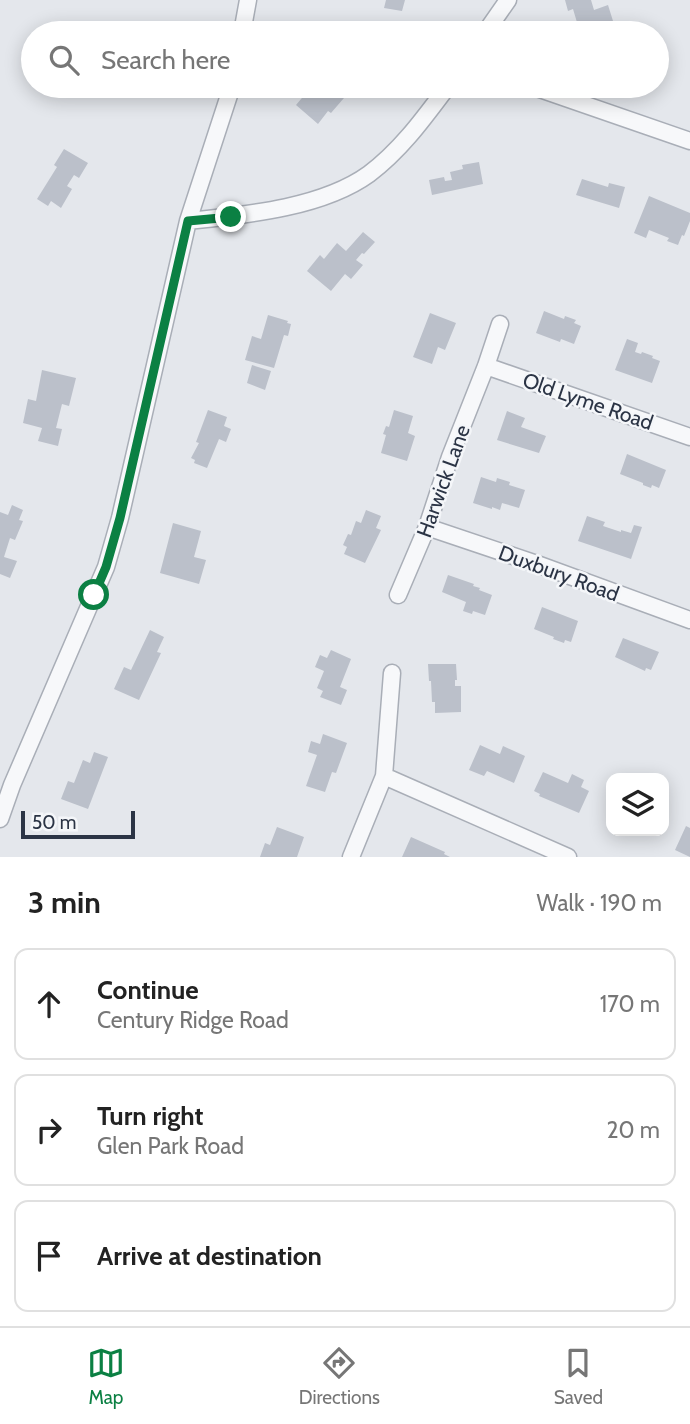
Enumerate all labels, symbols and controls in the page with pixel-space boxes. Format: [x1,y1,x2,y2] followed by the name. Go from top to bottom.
[21,21,669,98] search box
[45,41,83,79] icon: search
[101,44,230,76] text: Search here
[215,201,246,232] route end
[520,367,656,435] street label: Old Lyme Road
[411,421,475,541] street label: Harwick Lane
[495,540,623,606] street label: Duxbury Road
[78,579,109,610] route start
[606,773,669,836] map controls
[606,773,669,836] button: layers
[21,808,135,840] scale bar
[32,811,76,834] text: 50 m
[28,884,101,921] text: 3 min
[537,889,662,917] text: Walk · 190 m
[97,974,199,1006] text: Continue
[30,985,68,1023] icon: ahead
[600,990,660,1018] text: 170 m
[97,1006,289,1034] text: Century Ridge Road
[97,1100,203,1132] text: Turn right
[30,1111,68,1149] icon: right
[607,1116,660,1144] text: 20 m
[97,1132,244,1160] text: Glen Park Road
[30,1237,68,1275] icon: arrive
[97,1240,322,1272] text: Arrive at destination
[87,1344,125,1409] tab: Map
[299,1344,380,1409] tab: Directions
[554,1344,603,1409] tab: Saved

